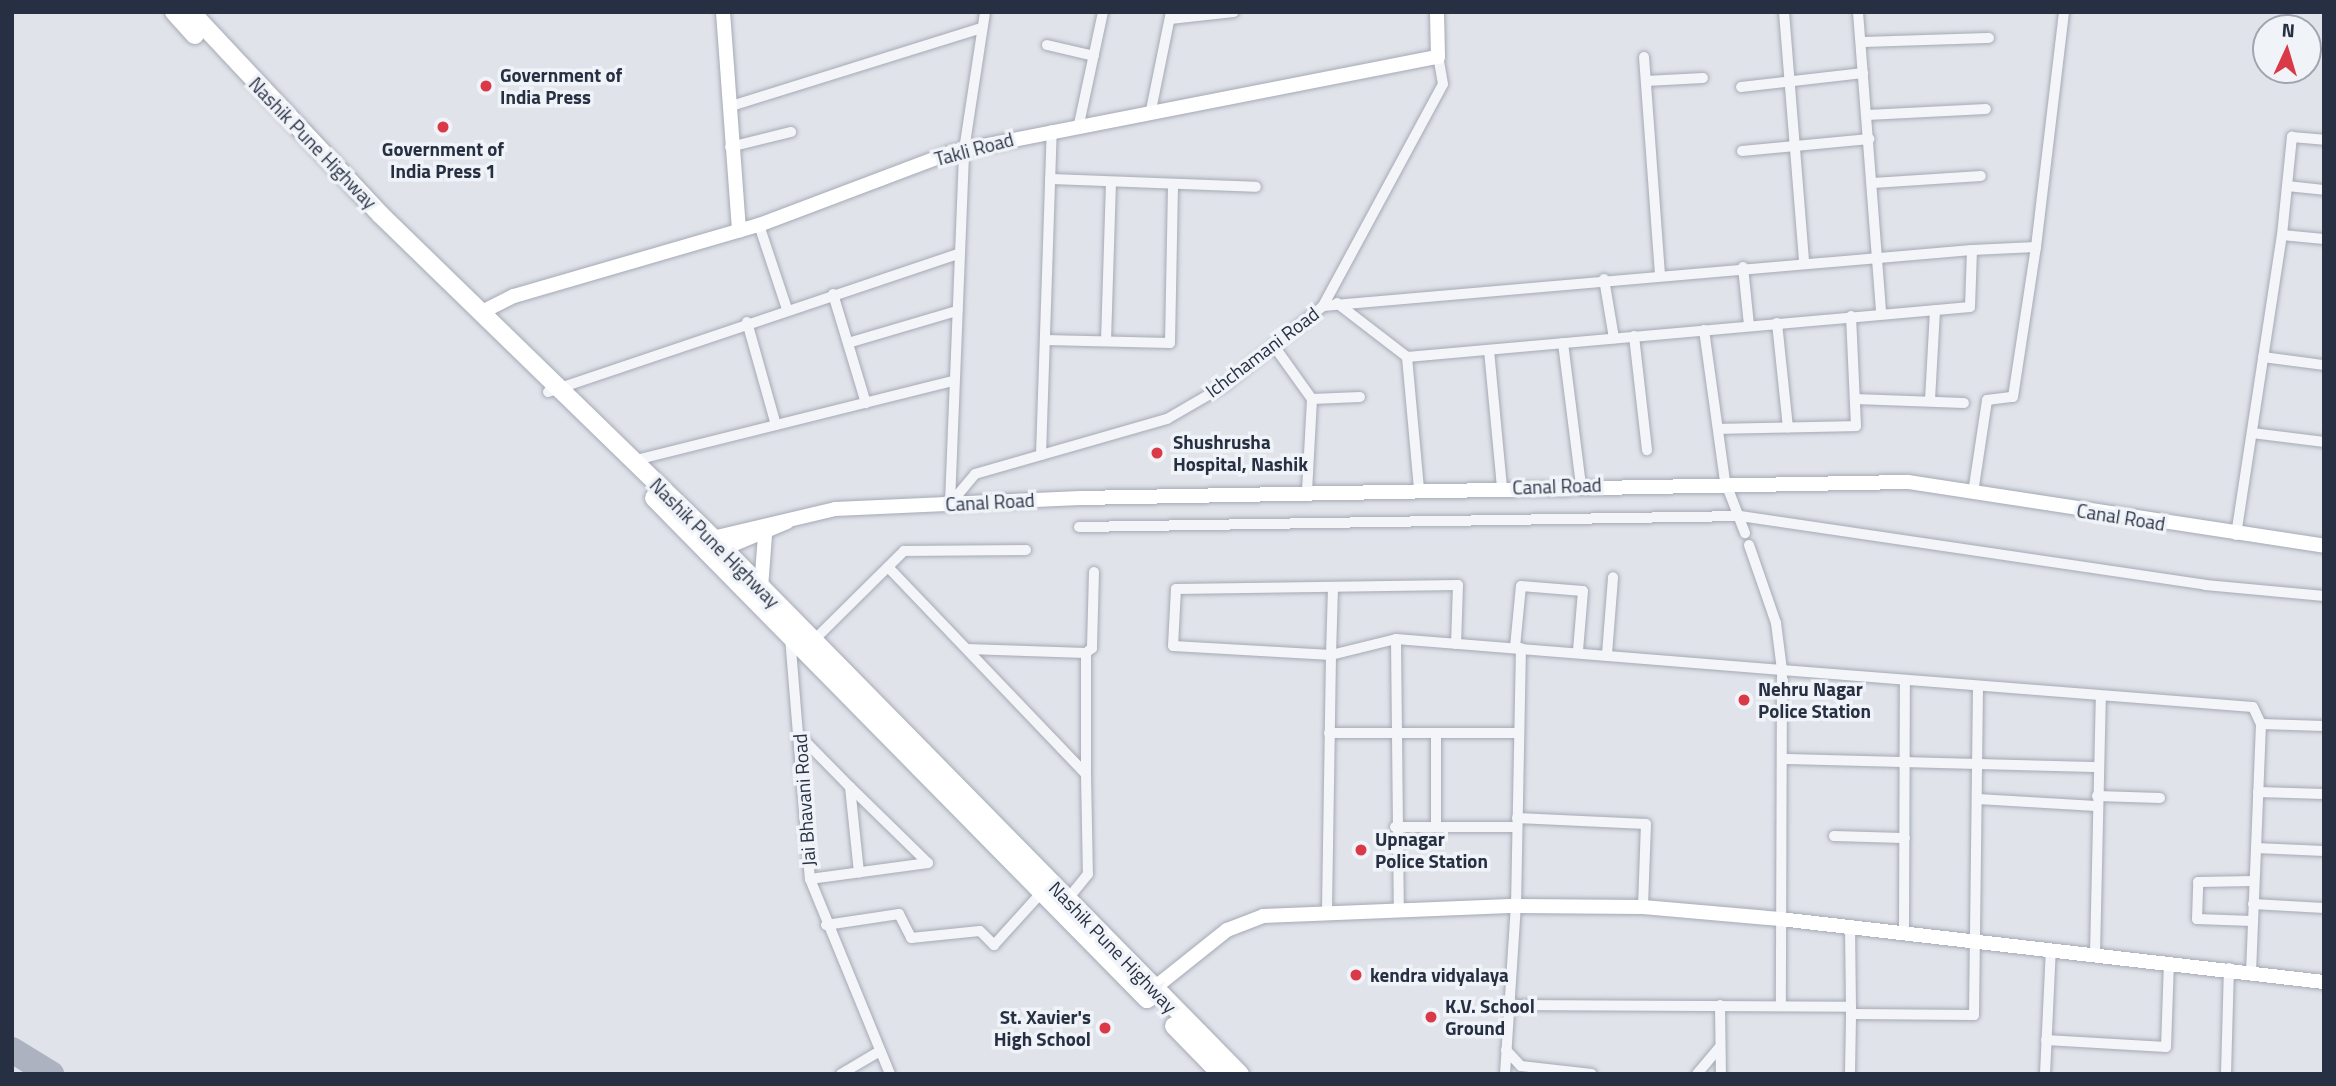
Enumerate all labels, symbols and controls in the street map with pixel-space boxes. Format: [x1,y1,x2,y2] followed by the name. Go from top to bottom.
[2252,14,2322,84] north arrow
[2281,15,2296,44] text: N
[500,64,622,108] place label: Government of India Press
[244,72,382,214] street label: Nashik Pune Highway
[478,78,494,94] marker: Government of India Press
[435,119,451,135] marker: Government of India Press 1
[932,128,1016,170] street label: Takli Road
[382,138,504,182] place label: Government of India Press 1
[1201,302,1323,402] street label: Ichchamani Road
[1173,431,1308,475] place label: Shushrusha Hospital, Nashik
[1147,443,1167,463] marker: Shushrusha Hospital, Nashik
[645,473,785,613] street label: Nashik Pune Highway
[1512,473,1602,499] street label: Canal Road
[945,488,1035,516] street label: Canal Road
[2075,499,2167,535] street label: Canal Road
[1758,678,1871,722] place label: Nehru Nagar Police Station
[1736,692,1752,708] marker: Nehru Nagar Police Station
[788,733,820,867] street label: Jai Bhavani Road
[1375,828,1488,872] place label: Upnagar Police Station
[1353,842,1369,858] marker: Upnagar Police Station
[1044,876,1182,1018] street label: Nashik Pune Highway
[1370,964,1509,986] place label: kendra vidyalaya
[1348,967,1364,983] marker: kendra vidyalaya
[1445,995,1535,1039] place label: K.V. School Ground
[994,1006,1091,1050] place label: St. Xavier's High School
[1423,1009,1439,1025] marker: K.V. School Ground
[1097,1020,1113,1036] marker: St. Xavier's High School

